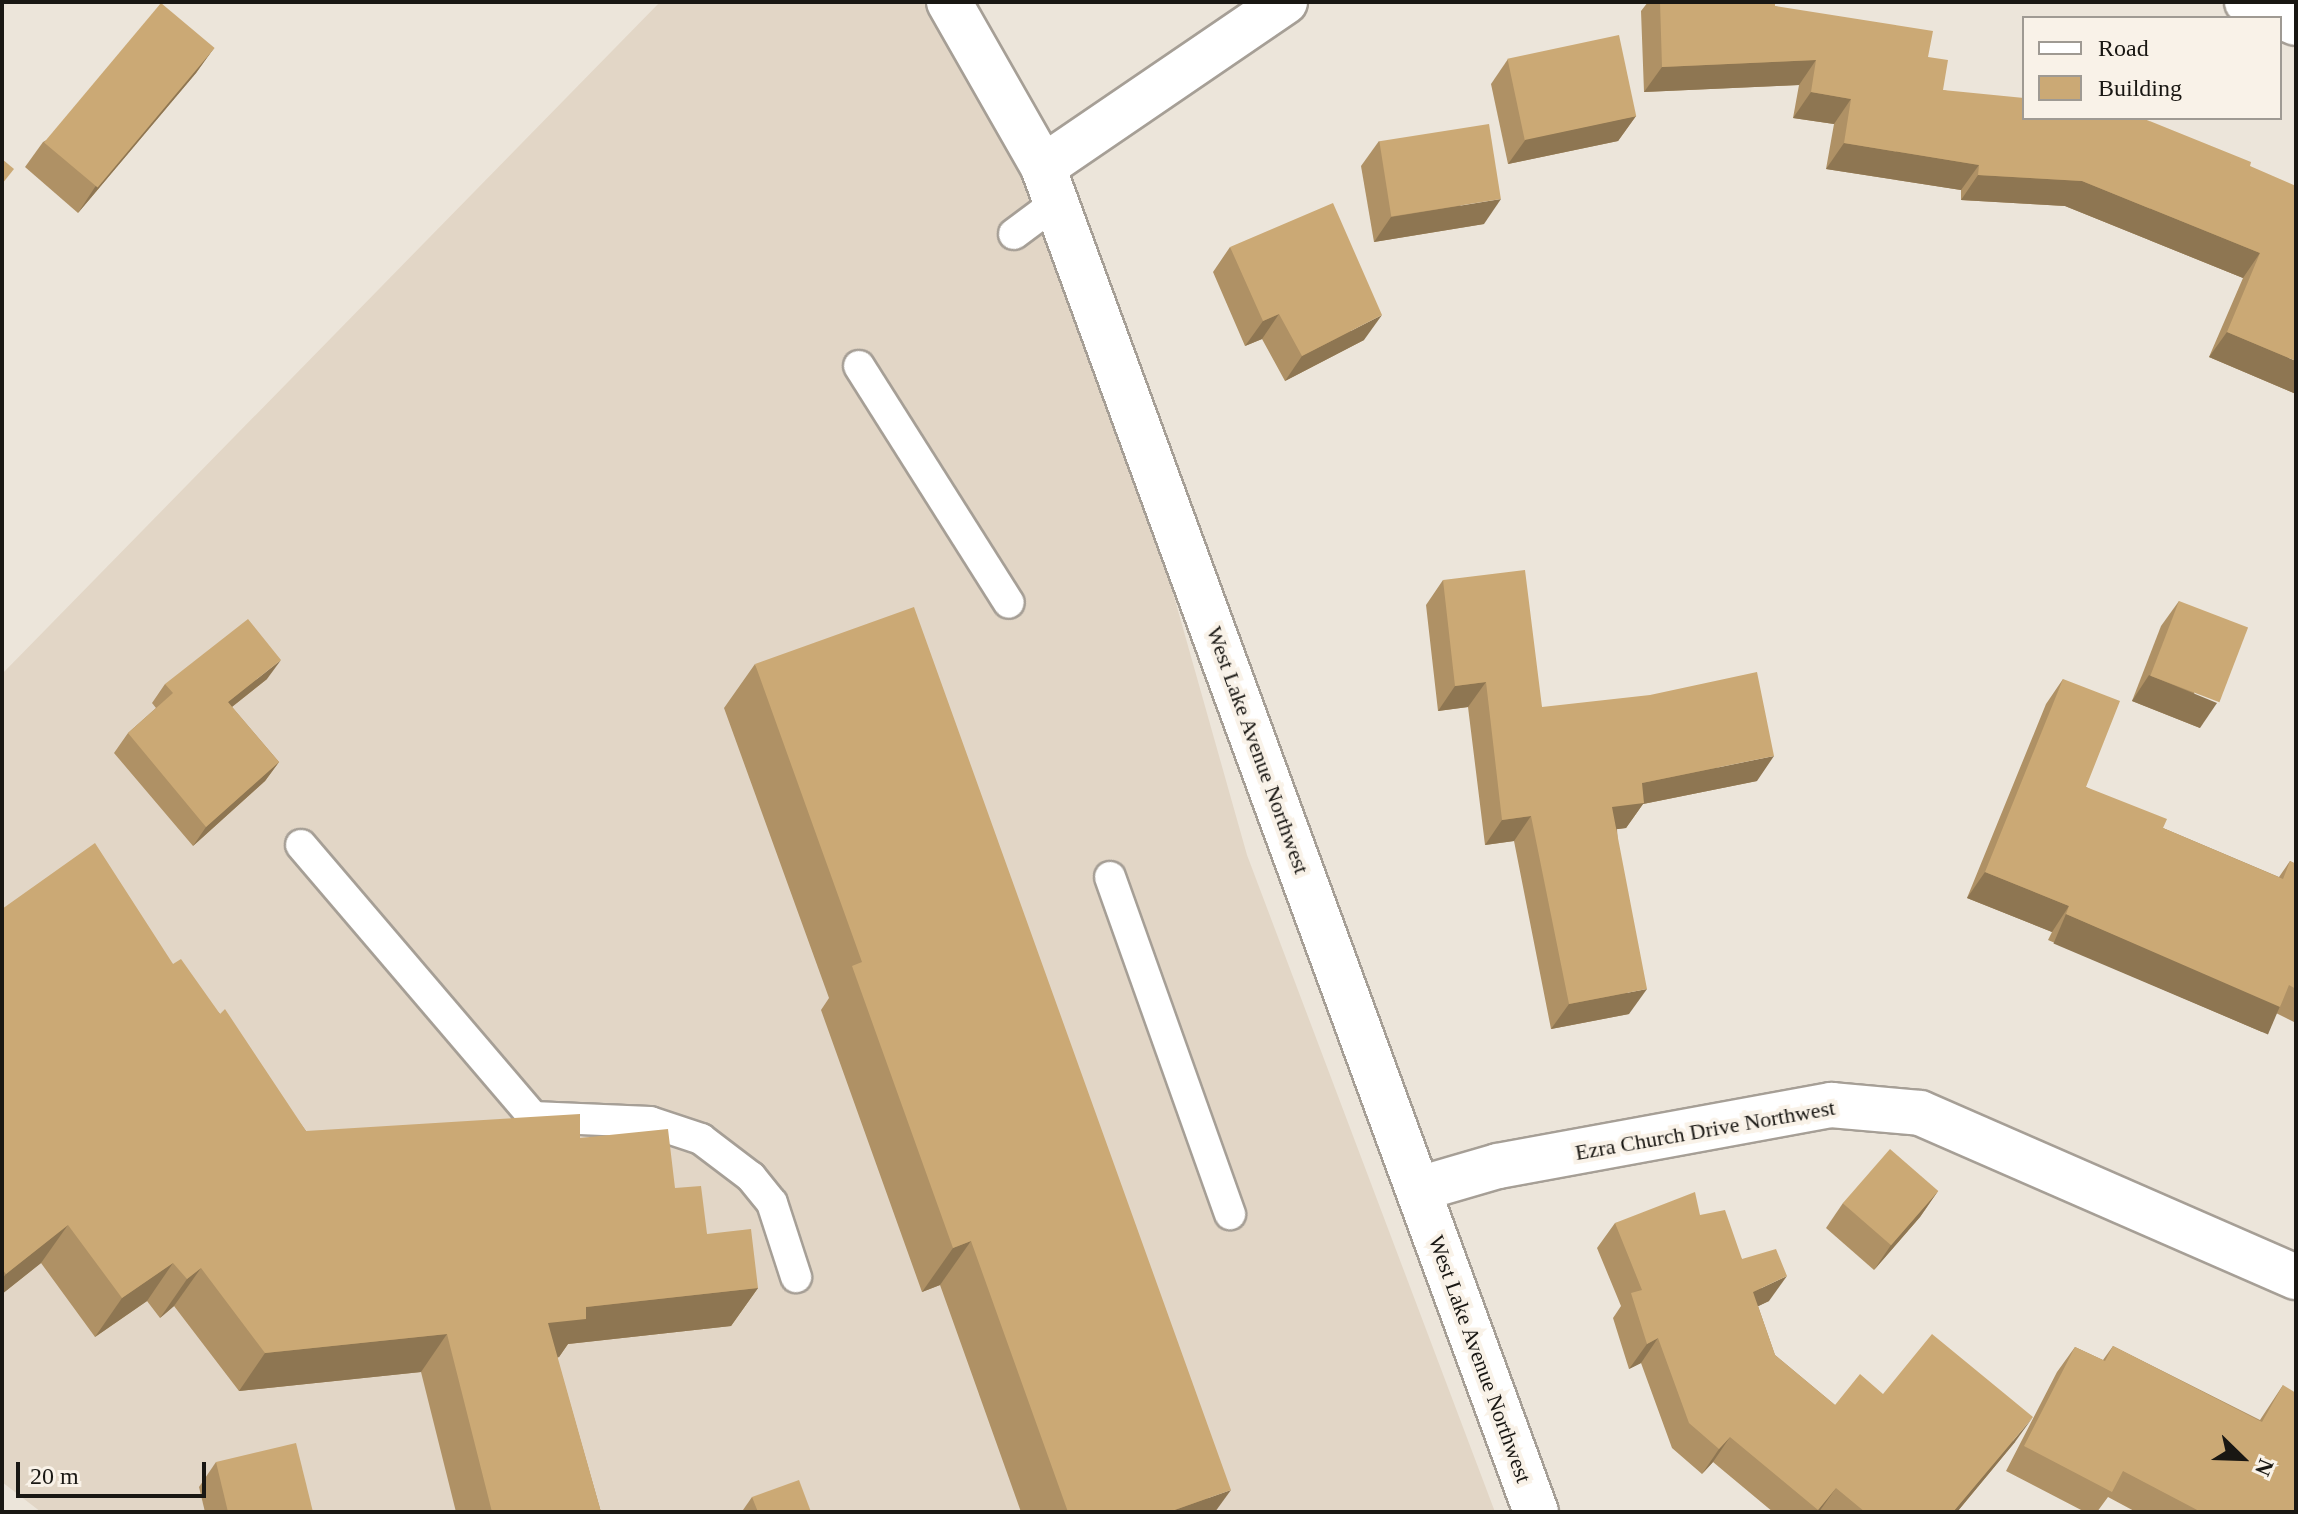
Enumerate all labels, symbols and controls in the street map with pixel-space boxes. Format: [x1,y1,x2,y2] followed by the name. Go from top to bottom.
[2022,16,2282,120] legend
[2098,35,2149,61] text: Road
[2098,75,2182,101] text: Building
[1201,622,1315,878] street label: West Lake Avenue Northwest
[1573,1094,1837,1166] street label: Ezra Church Drive Northwest
[1423,1231,1537,1487] street label: West Lake Avenue Northwest
[2202,1418,2282,1498] north arrow
[20,1446,210,1496] scale bar
[2250,1455,2279,1480] text: N
[30,1463,79,1489] text: 20 m

